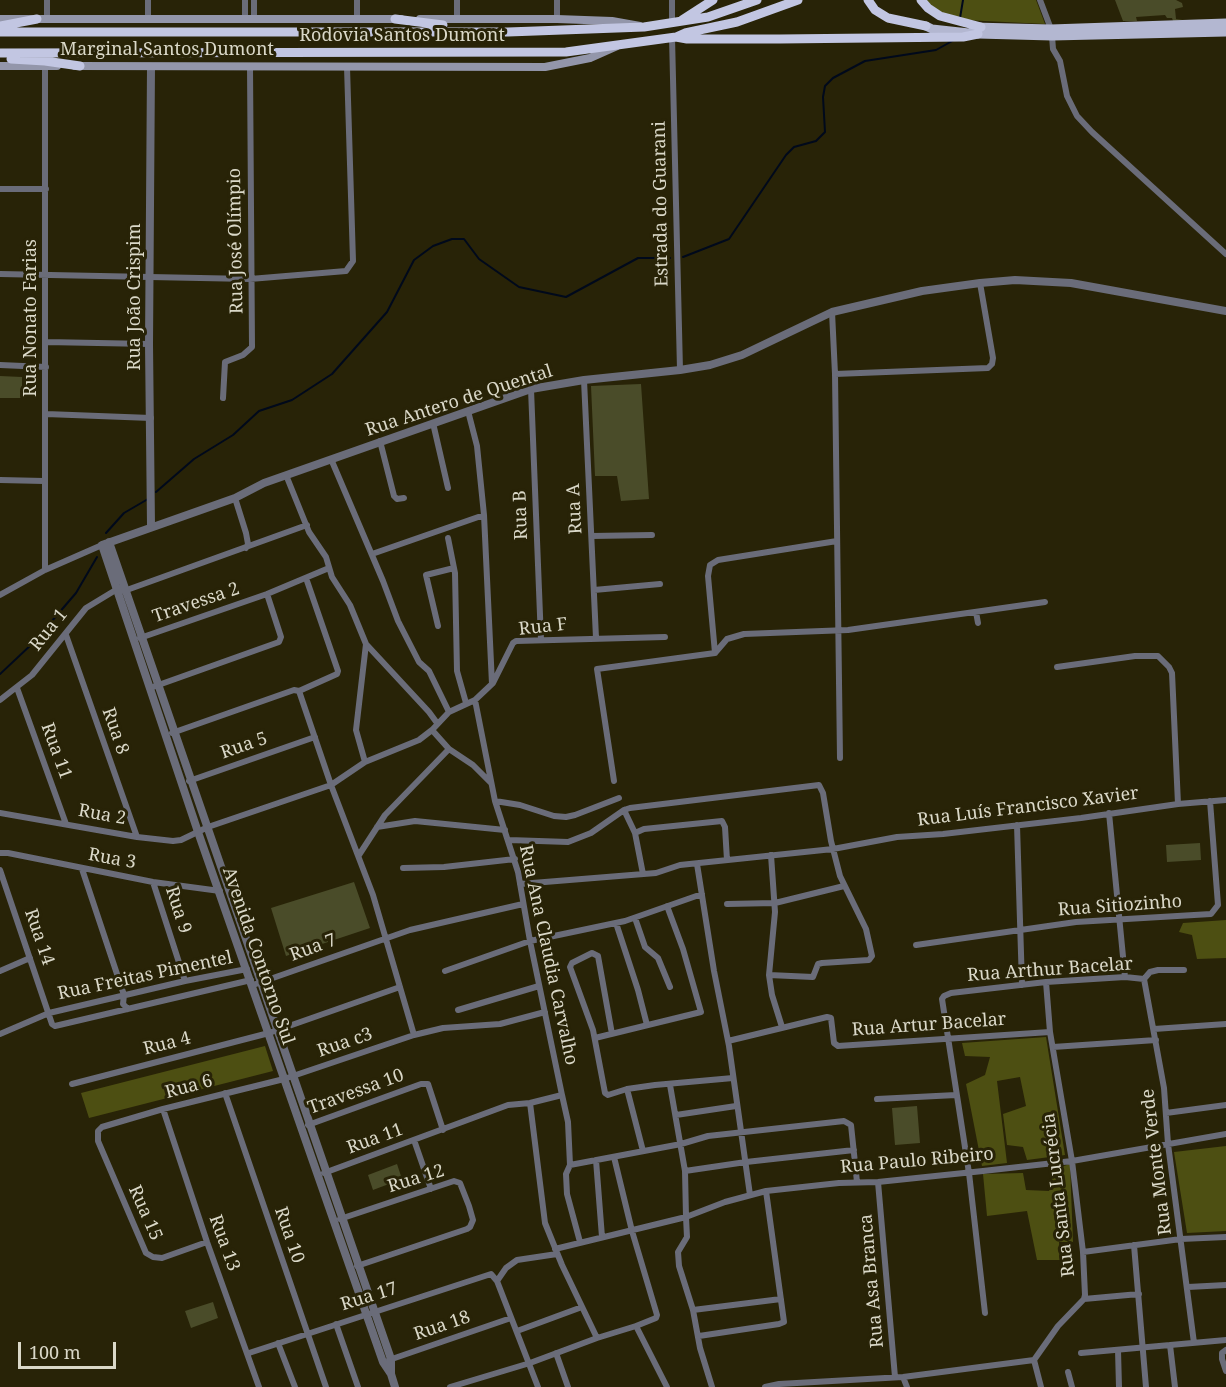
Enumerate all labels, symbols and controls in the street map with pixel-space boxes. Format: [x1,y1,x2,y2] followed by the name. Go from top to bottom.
[299,25,505,47] street label: Rodovia Santos Dumont
[60,39,274,61] street label: Marginal Santos Dumont
[649,121,673,287] street label: Estrada do Guarani
[224,168,248,314] street label: Rua José Olímpio
[124,223,146,371] street label: Rua João Crispim
[20,239,42,397] street label: Rua Nonato Farias
[363,361,555,441] street label: Rua Antero de Quental
[563,483,587,535] street label: Rua A
[509,490,533,540] street label: Rua B
[150,578,242,628] street label: Travessa 2
[25,605,73,655] street label: Rua 1
[518,614,568,640] street label: Rua F
[97,705,133,757] street label: Rua 8
[36,720,76,782] street label: Rua 11
[218,728,270,764] street label: Rua 5
[916,783,1140,831] street label: Rua Luís Francisco Xavier
[76,800,128,830] street label: Rua 2
[514,843,582,1067] street label: Rua Ana Claudia Carvalho
[86,844,138,874] street label: Rua 3
[217,864,299,1048] street label: Avenida Contorno Sul
[160,884,196,936] street label: Rua 9
[1057,891,1183,921] street label: Rua Sitiozinho
[19,906,59,968] street label: Rua 14
[287,930,339,966] street label: Rua 7
[56,947,234,1005] street label: Rua Freitas Pimentel
[966,953,1134,987] street label: Rua Arthur Bacelar
[851,1009,1007,1041] street label: Rua Artur Bacelar
[315,1024,375,1062] street label: Rua c3
[141,1028,193,1060] street label: Rua 4
[305,1065,407,1119] street label: Travessa 10
[163,1070,215,1104] street label: Rua 6
[1137,1088,1177,1236] street label: Rua Monte Verde
[1038,1112,1080,1278] street label: Rua Santa Lucrécia
[344,1119,406,1159] street label: Rua 11
[839,1144,995,1178] street label: Rua Paulo Ribeiro
[385,1160,447,1198] street label: Rua 12
[123,1182,167,1244] street label: Rua 15
[269,1204,309,1266] street label: Rua 10
[204,1212,244,1274] street label: Rua 13
[855,1213,889,1349] street label: Rua Asa Branca
[338,1278,400,1316] street label: Rua 17
[411,1306,473,1346] street label: Rua 18
[21,1330,118,1368] scale bar
[29,1340,81,1364] text: 100 m

